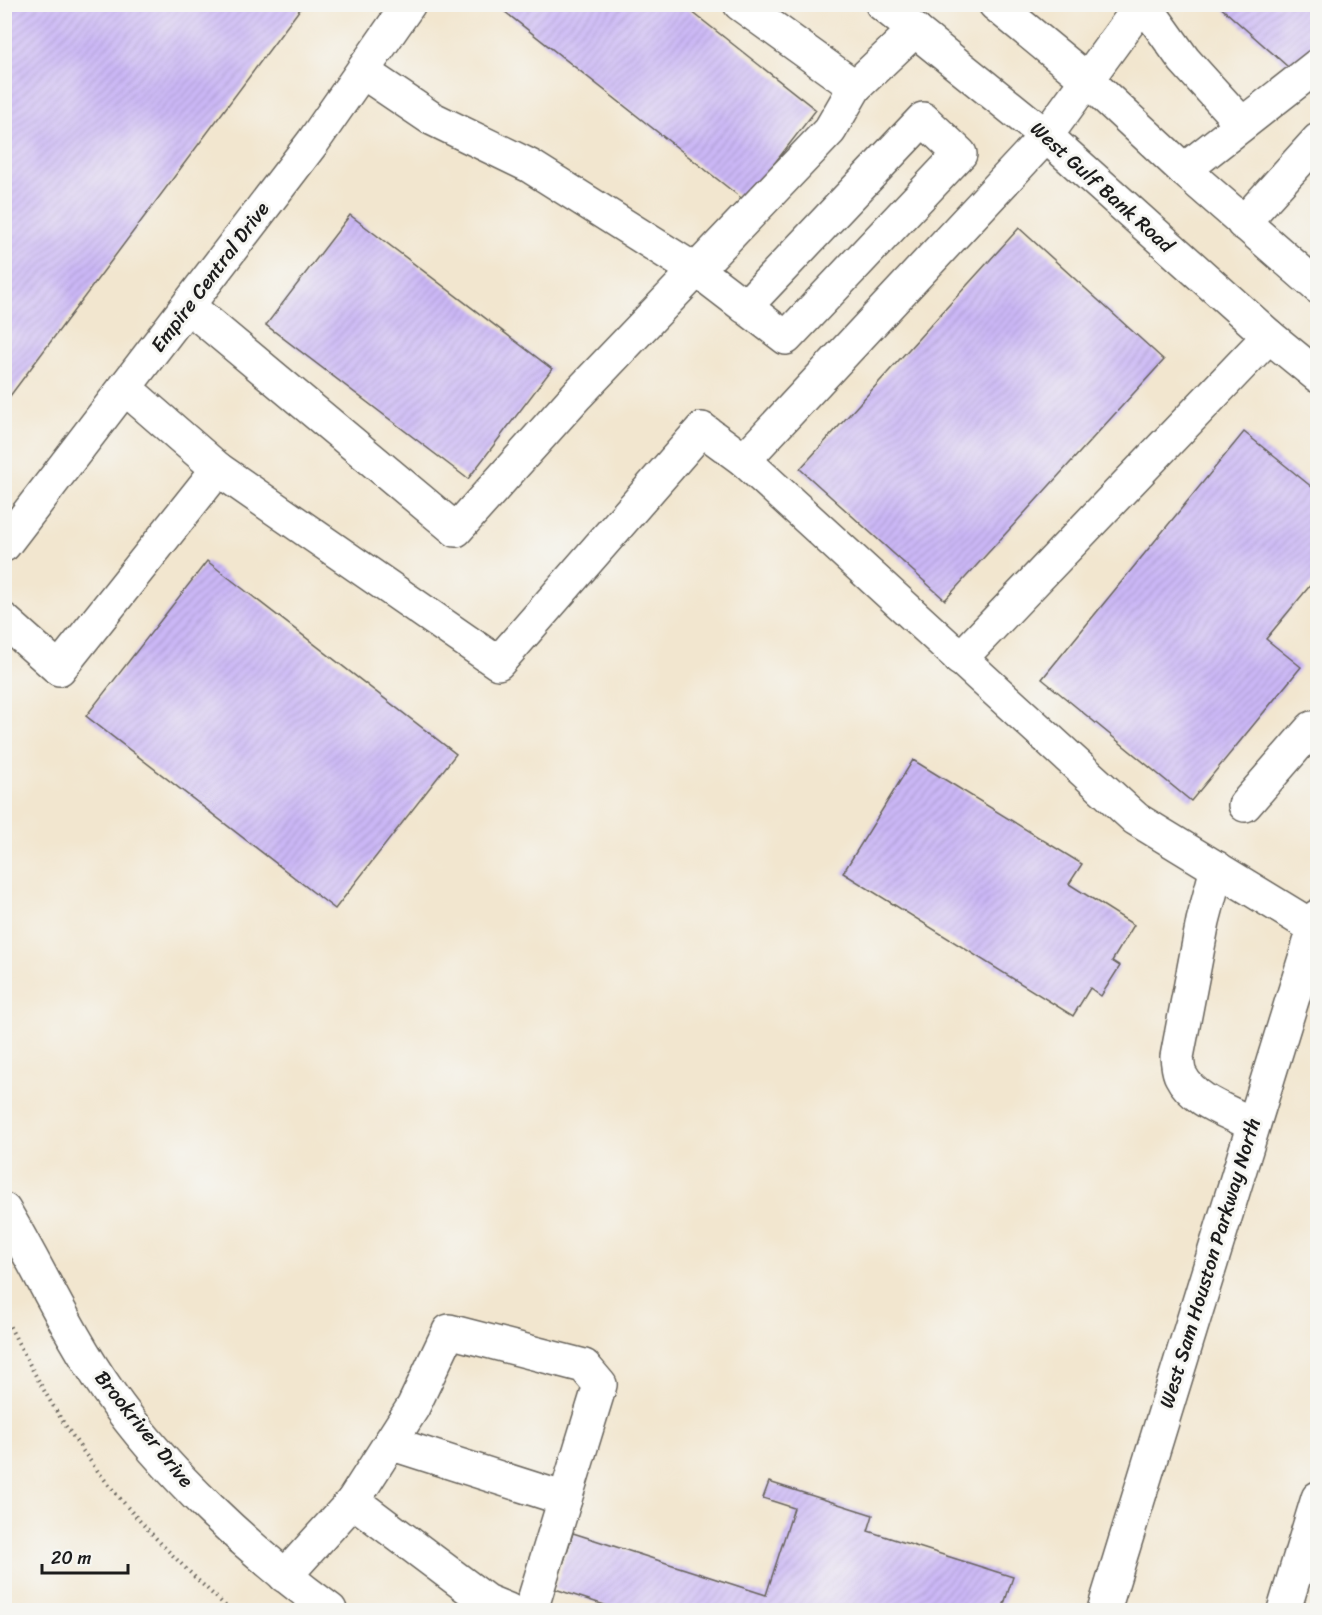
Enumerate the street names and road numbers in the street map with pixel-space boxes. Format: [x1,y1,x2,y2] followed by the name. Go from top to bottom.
[1022,112,1183,263] street label: West Gulf Bank Road
[141,194,279,360] street label: Empire Central Drive
[1149,1113,1271,1413] street label: West Sam Houston Parkway North
[85,1362,203,1496] street label: Brookriver Drive

